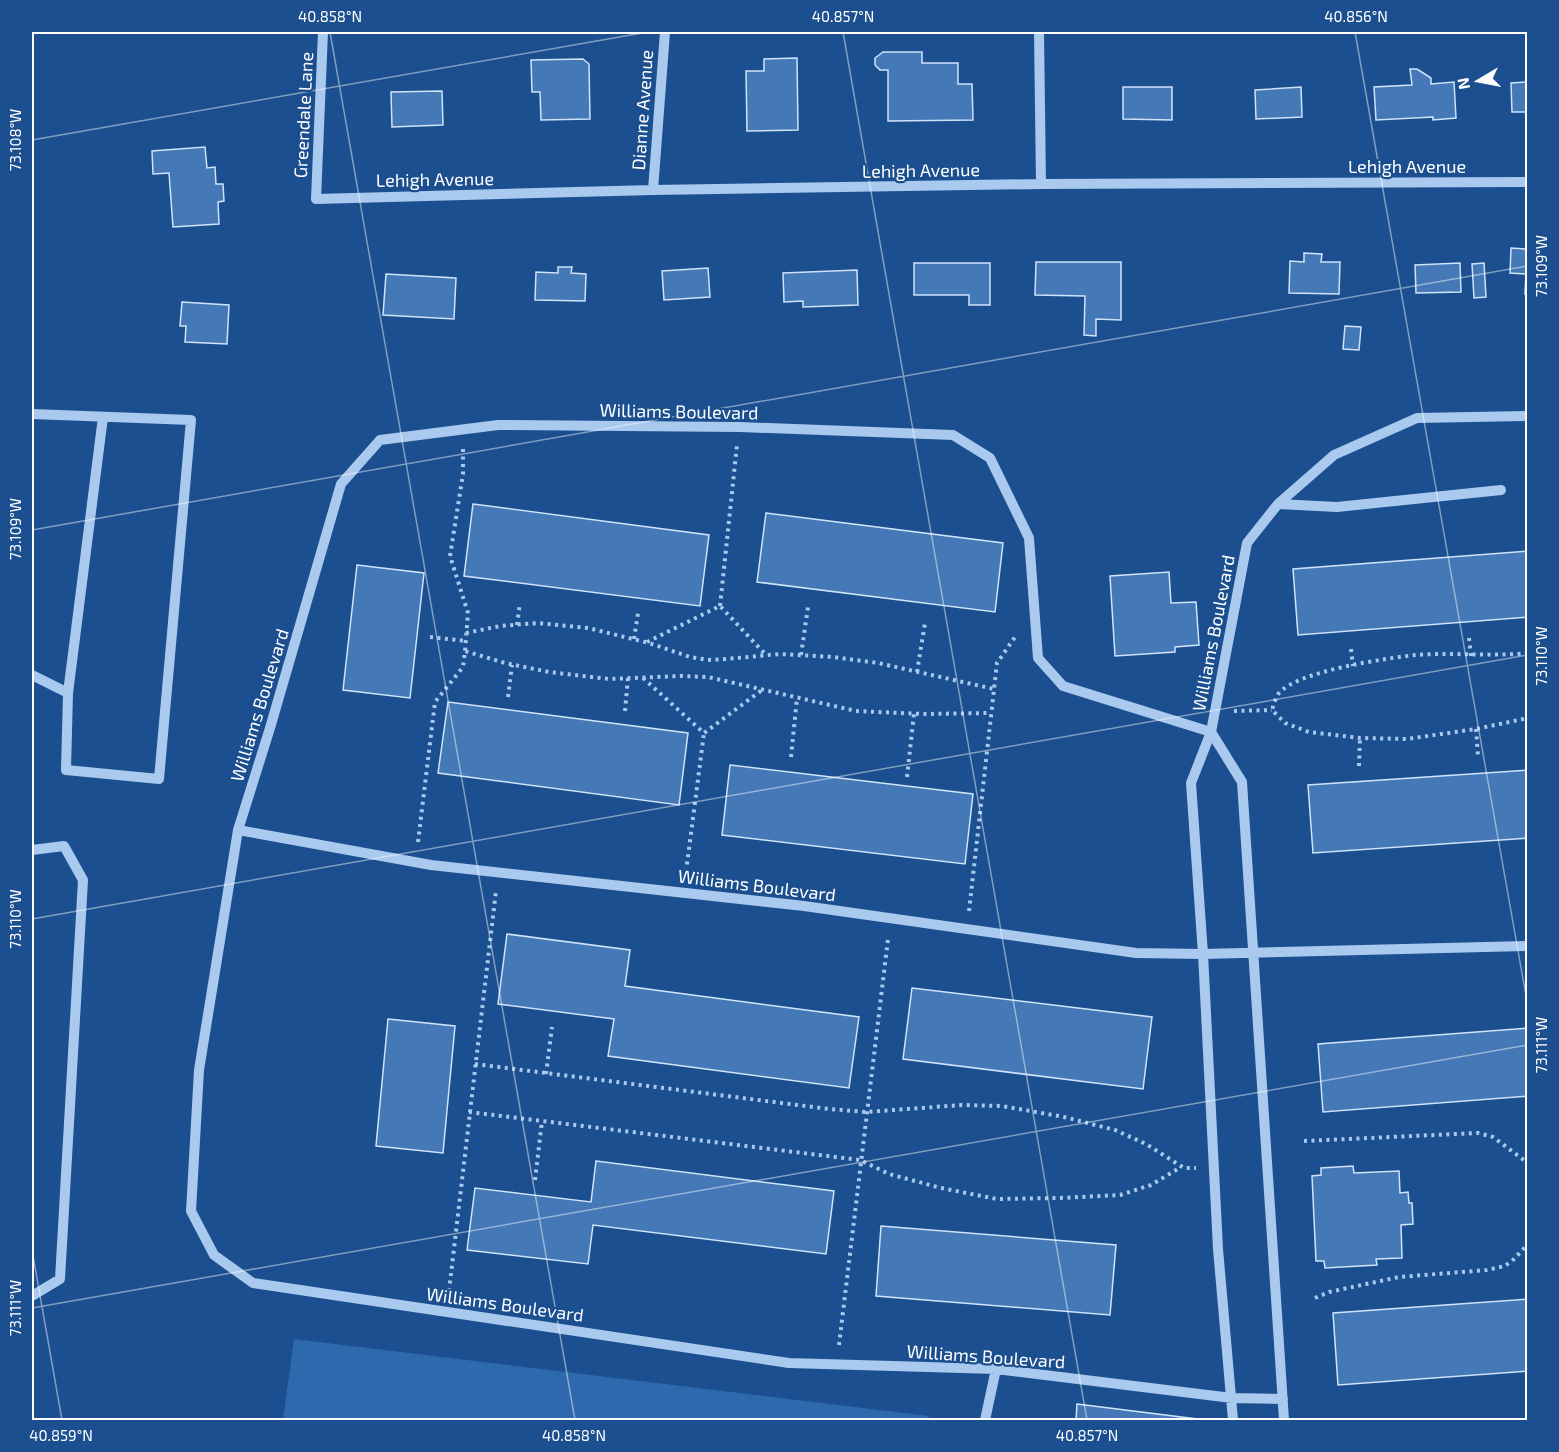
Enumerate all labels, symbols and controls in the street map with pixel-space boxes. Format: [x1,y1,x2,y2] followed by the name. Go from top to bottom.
[298,7,362,25] text: 40.858°N
[812,7,874,25] text: 40.857°N
[1324,7,1388,25] text: 40.856°N
[627,49,657,171] street label: Dianne Avenue
[289,51,317,179] street label: Greendale Lane
[1448,51,1508,111] north arrow
[1452,76,1473,91] text: N
[6,109,24,171] text: 73.108°W
[1348,155,1466,177] street label: Lehigh Avenue
[862,158,980,182] street label: Lehigh Avenue
[376,167,494,191] street label: Lehigh Avenue
[1532,235,1550,297] text: 73.109°W
[599,399,759,423] street label: Williams Boulevard
[6,498,24,560] text: 73.109°W
[1187,553,1239,713] street label: Williams Boulevard
[225,626,293,784] street label: Williams Boulevard
[1532,626,1550,686] text: 73.110°W
[677,864,837,906] street label: Williams Boulevard
[6,889,24,949] text: 73.110°W
[1532,1017,1550,1073] text: 73.111°W
[6,1280,24,1336] text: 73.111°W
[425,1282,585,1326] street label: Williams Boulevard
[906,1339,1066,1373] street label: Williams Boulevard
[29,1426,93,1444] text: 40.859°N
[542,1426,606,1444] text: 40.858°N
[1056,1426,1118,1444] text: 40.857°N

